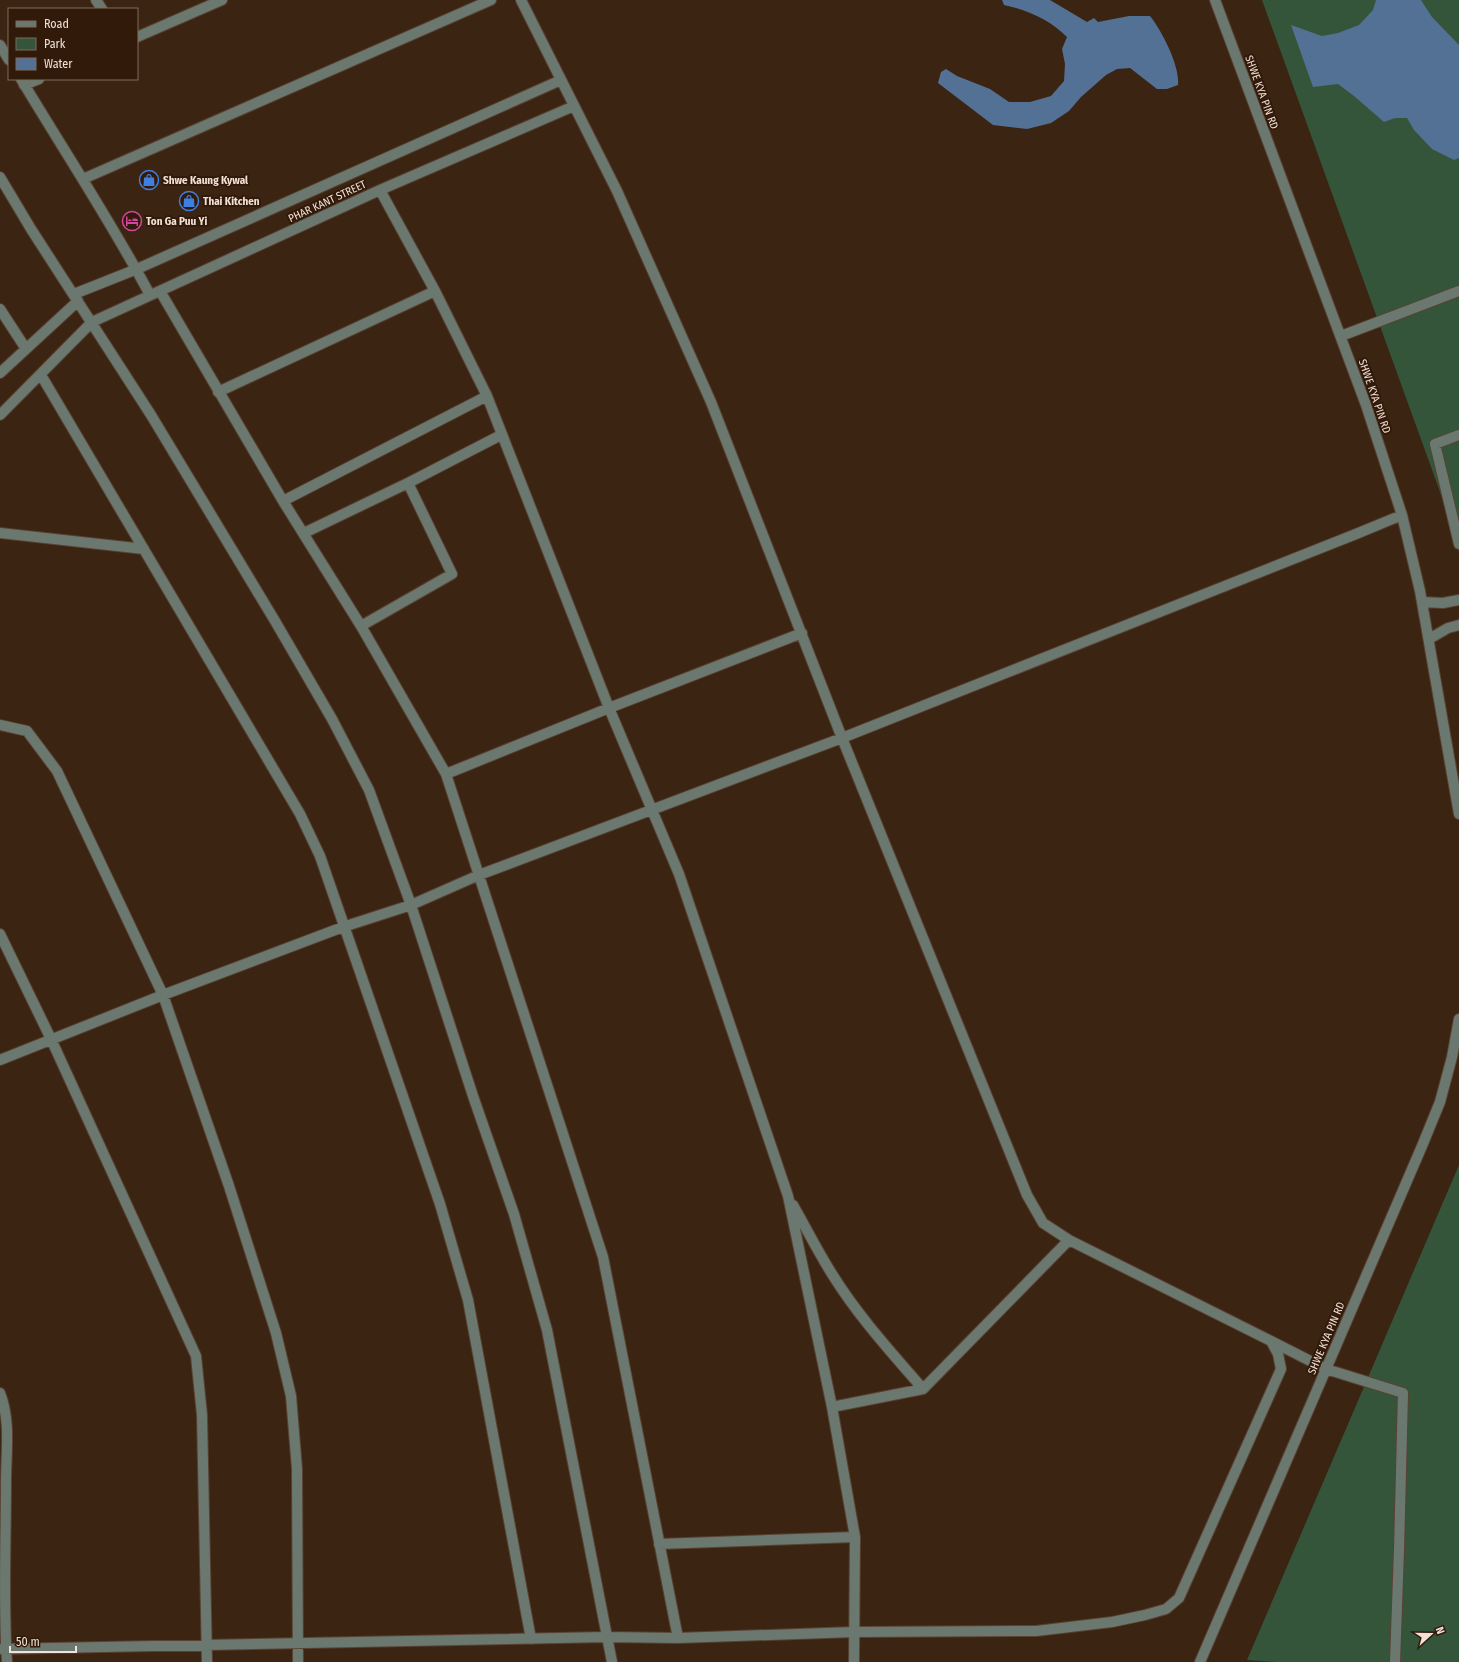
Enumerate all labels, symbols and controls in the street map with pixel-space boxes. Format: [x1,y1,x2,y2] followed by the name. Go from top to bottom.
[8,8,138,80] legend
[44,17,69,31] text: Road
[44,37,66,51] text: Park
[1242,54,1281,131] street label: SHWE KYA PIN RD
[44,57,73,71] text: Water
[138,169,160,191] shop icon: Shwe Kaung Kywal
[163,174,249,187] place label: Shwe Kaung Kywal
[286,177,369,225] street label: PHAR KANT STREET
[178,190,200,212] shop icon: Thai Kitchen
[203,195,260,208] place label: Thai Kitchen
[121,210,143,232] hotel icon: Ton Ga Puu Yi
[146,215,207,228] place label: Ton Ga Puu Yi
[1356,357,1393,435] street label: SHWE KYA PIN RD
[1305,1300,1348,1376] street label: SHWE KYA PIN RD
[1411,1614,1451,1654] north arrow
[1433,1625,1447,1636] text: N
[10,1628,76,1654] scale bar
[16,1635,40,1649] text: 50 m

